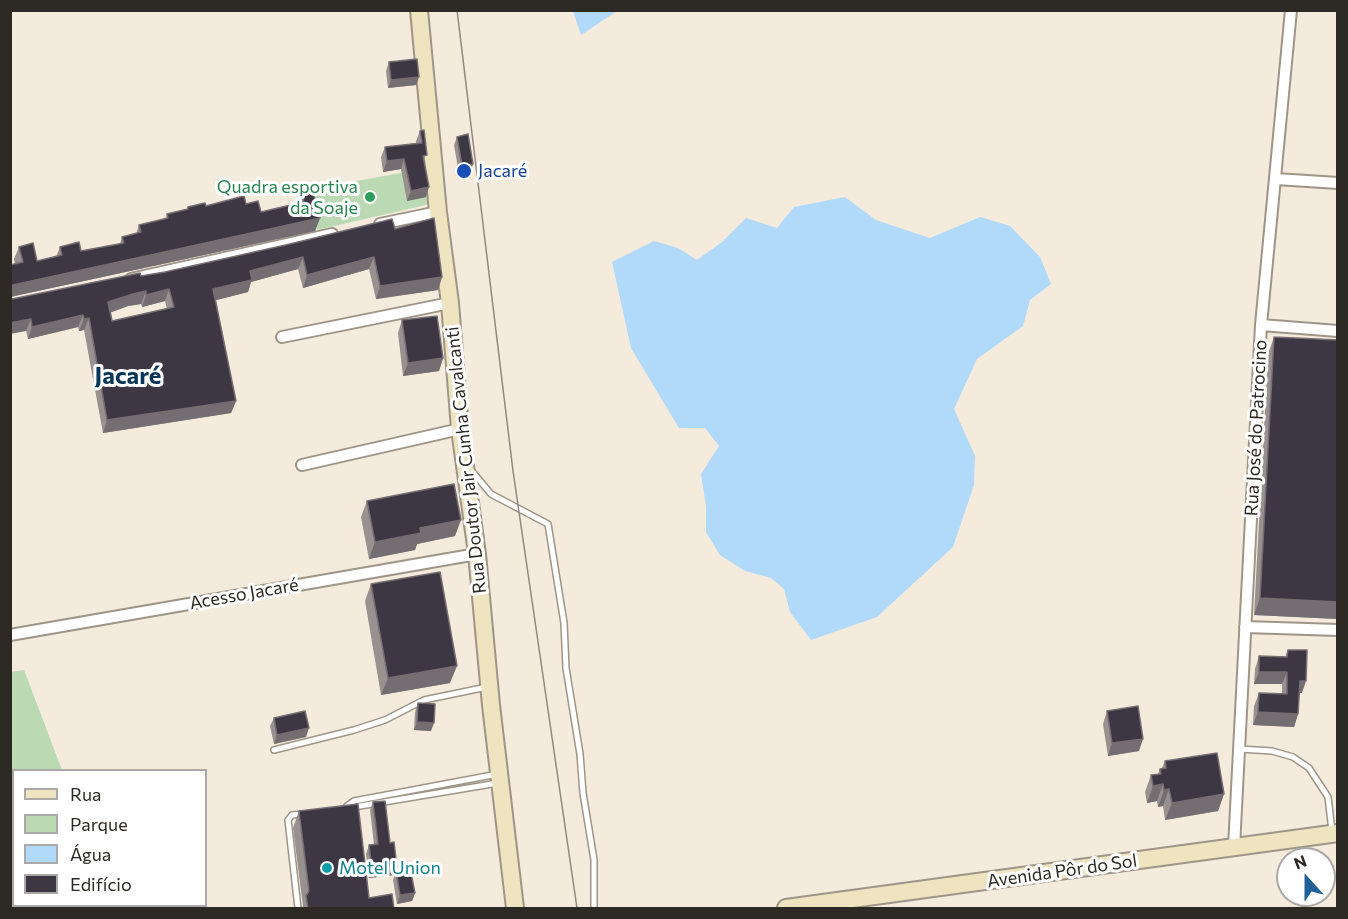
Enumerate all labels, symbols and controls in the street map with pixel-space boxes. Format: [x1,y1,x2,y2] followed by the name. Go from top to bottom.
[478,160,527,182] place label: Jacaré
[455,162,473,180] marker: Jacaré
[217,176,358,219] place label: Quadra esportiva da Soaje
[363,190,377,204] marker: Quadra esportiva da Soaje
[441,325,491,595] street label: Rua Doutor Jair Cunha Cavalcanti
[1241,339,1271,517] street label: Rua José do Patrocino
[95,362,161,390] district label: Jacaré
[188,574,300,614] street label: Acesso Jacaré
[12,769,207,907] legend
[70,783,101,805] text: Rua
[70,813,128,835] text: Parque
[70,843,111,865] text: Água
[1276,847,1336,907] north arrow
[986,850,1138,892] street label: Avenida Pôr do Sol
[1291,851,1309,873] text: N
[339,857,441,879] place label: Motel Union
[320,861,334,875] marker: Motel Union
[70,873,132,895] text: Edifício

